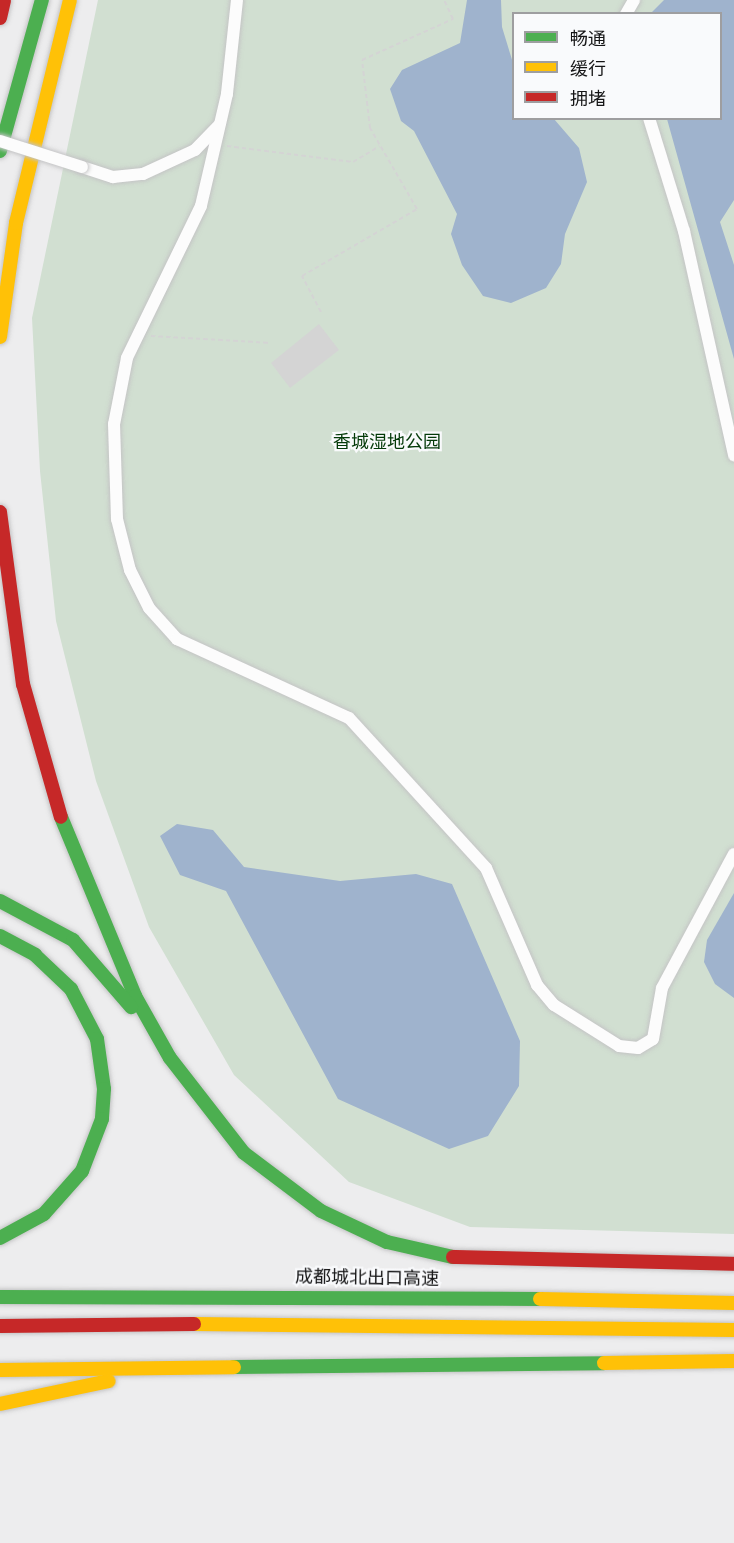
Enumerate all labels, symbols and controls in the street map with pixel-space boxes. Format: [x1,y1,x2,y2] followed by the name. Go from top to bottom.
[512,12,722,120] legend
[570,28,606,49] text: 畅通
[570,58,606,79] text: 缓行
[570,88,606,109] text: 拥堵
[333,431,441,453] park label: 香城湿地公园
[295,1266,439,1290] street label: 成都城北出口高速

